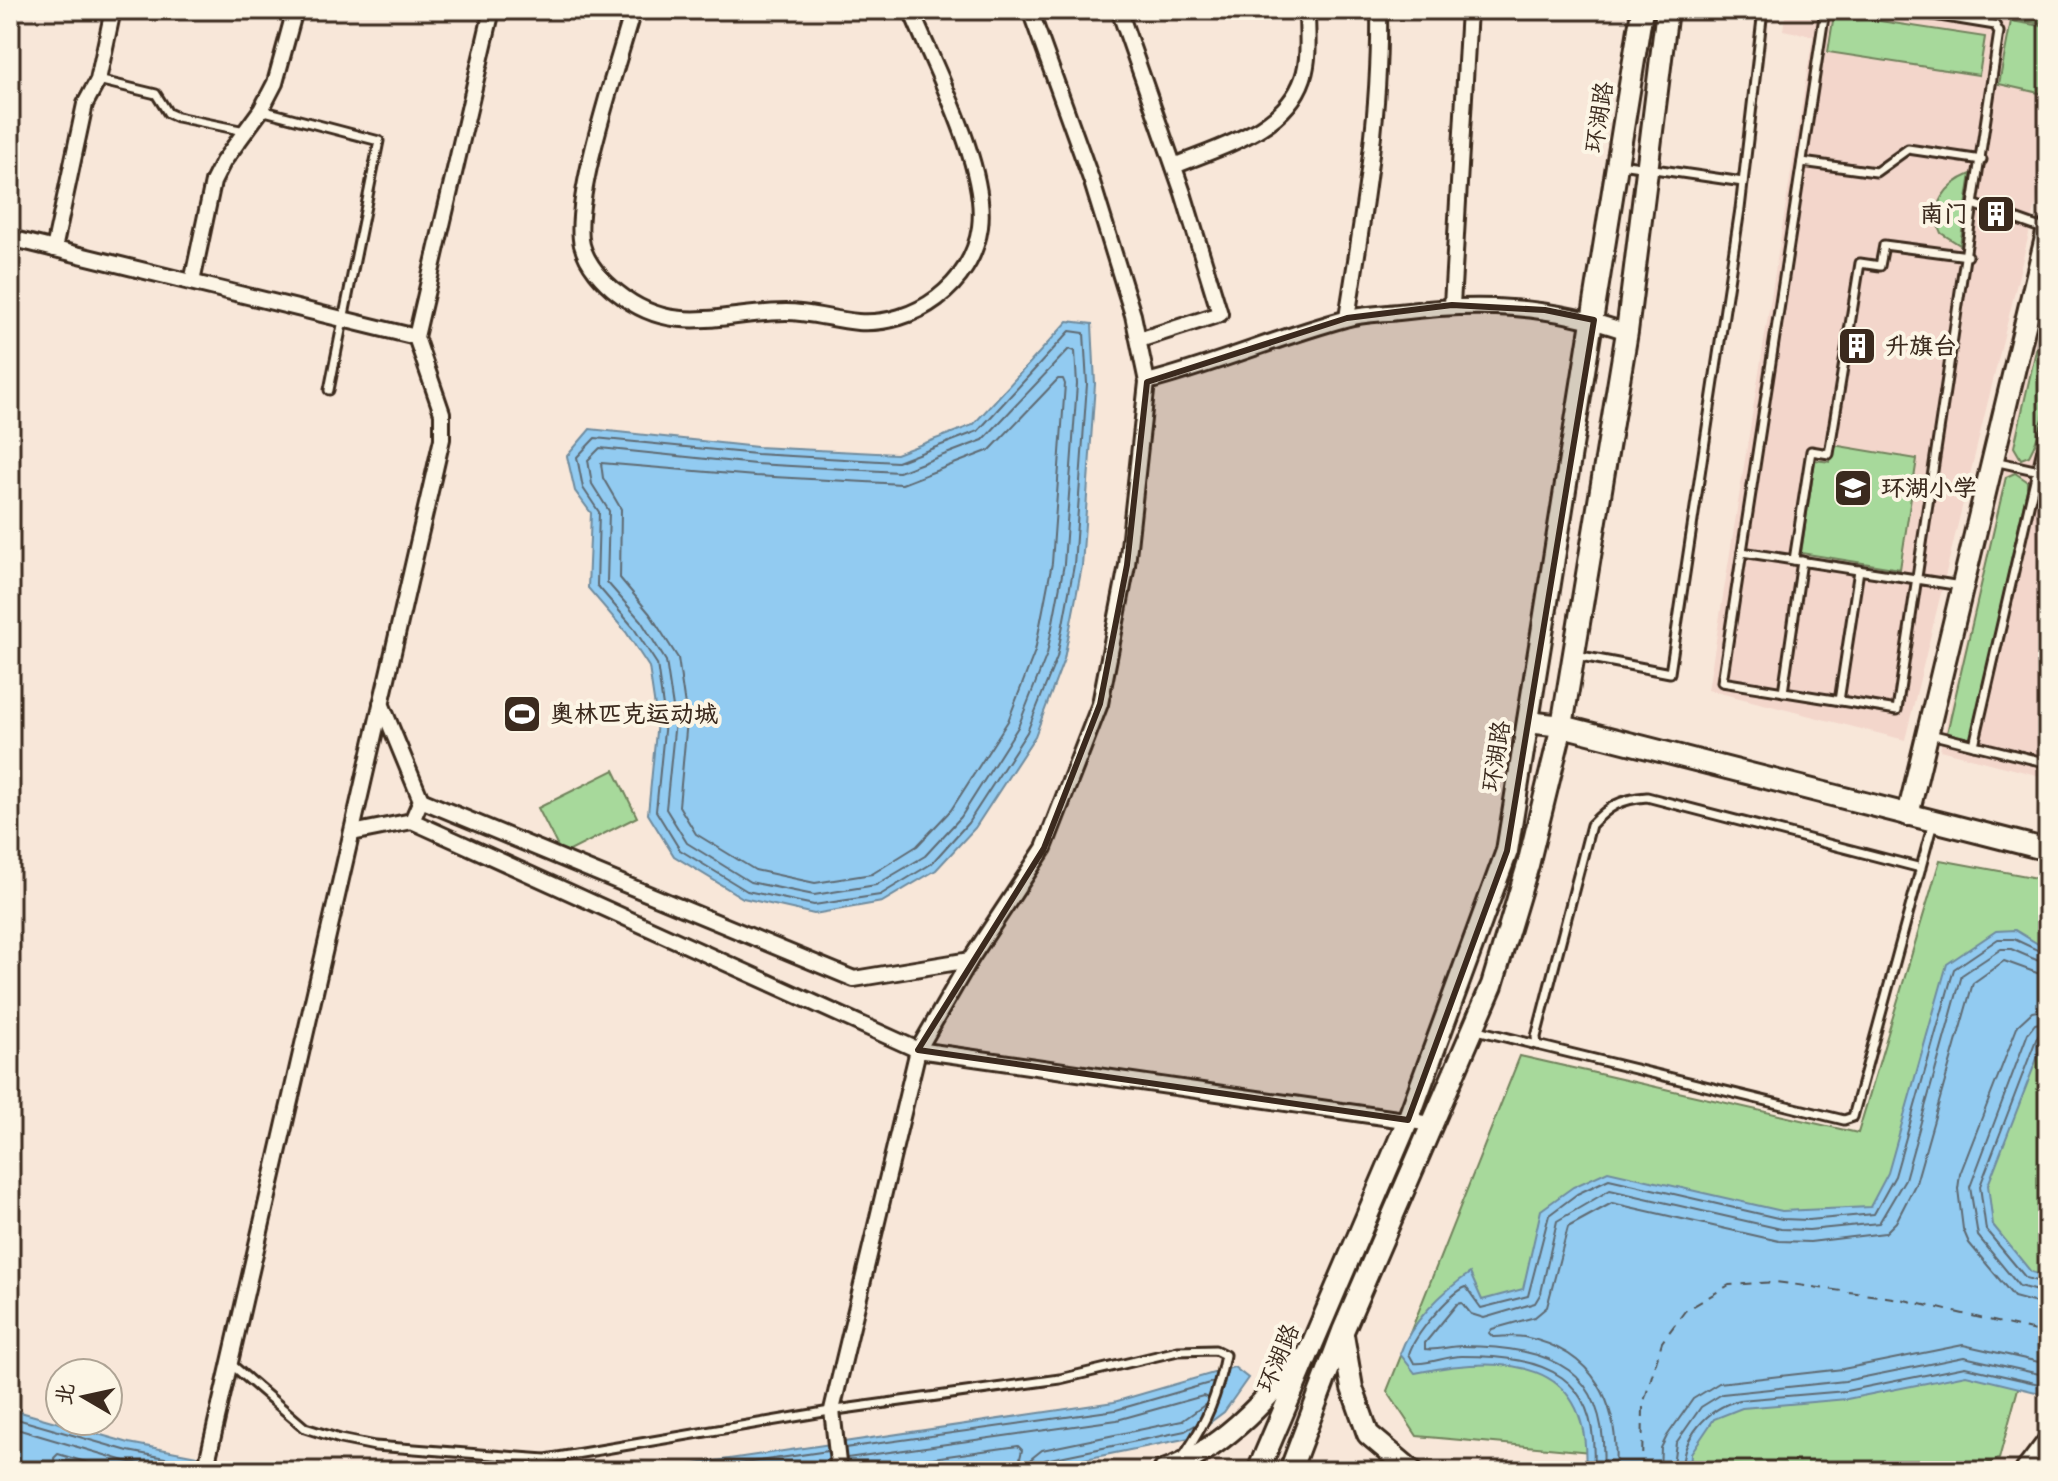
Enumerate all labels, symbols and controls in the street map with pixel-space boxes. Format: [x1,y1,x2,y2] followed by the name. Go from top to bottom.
[1580,79,1618,155] street label: 环湖路
[1975,193,2017,235] building icon: 南门
[1920,200,1968,228] place label: 南门
[1836,325,1878,367] building icon: 升旗台
[1885,332,1957,360] place label: 升旗台
[1832,467,1874,509] school or university icon: 环湖小学
[1881,474,1977,502] place label: 环湖小学
[501,693,543,735] sports icon: 奥林匹克运动城
[550,700,718,728] place label: 奥林匹克运动城
[1477,718,1515,794] street label: 环湖路
[1251,1319,1305,1397] street label: 环湖路
[44,1357,124,1437] north arrow
[51,1381,80,1407] text: 北

